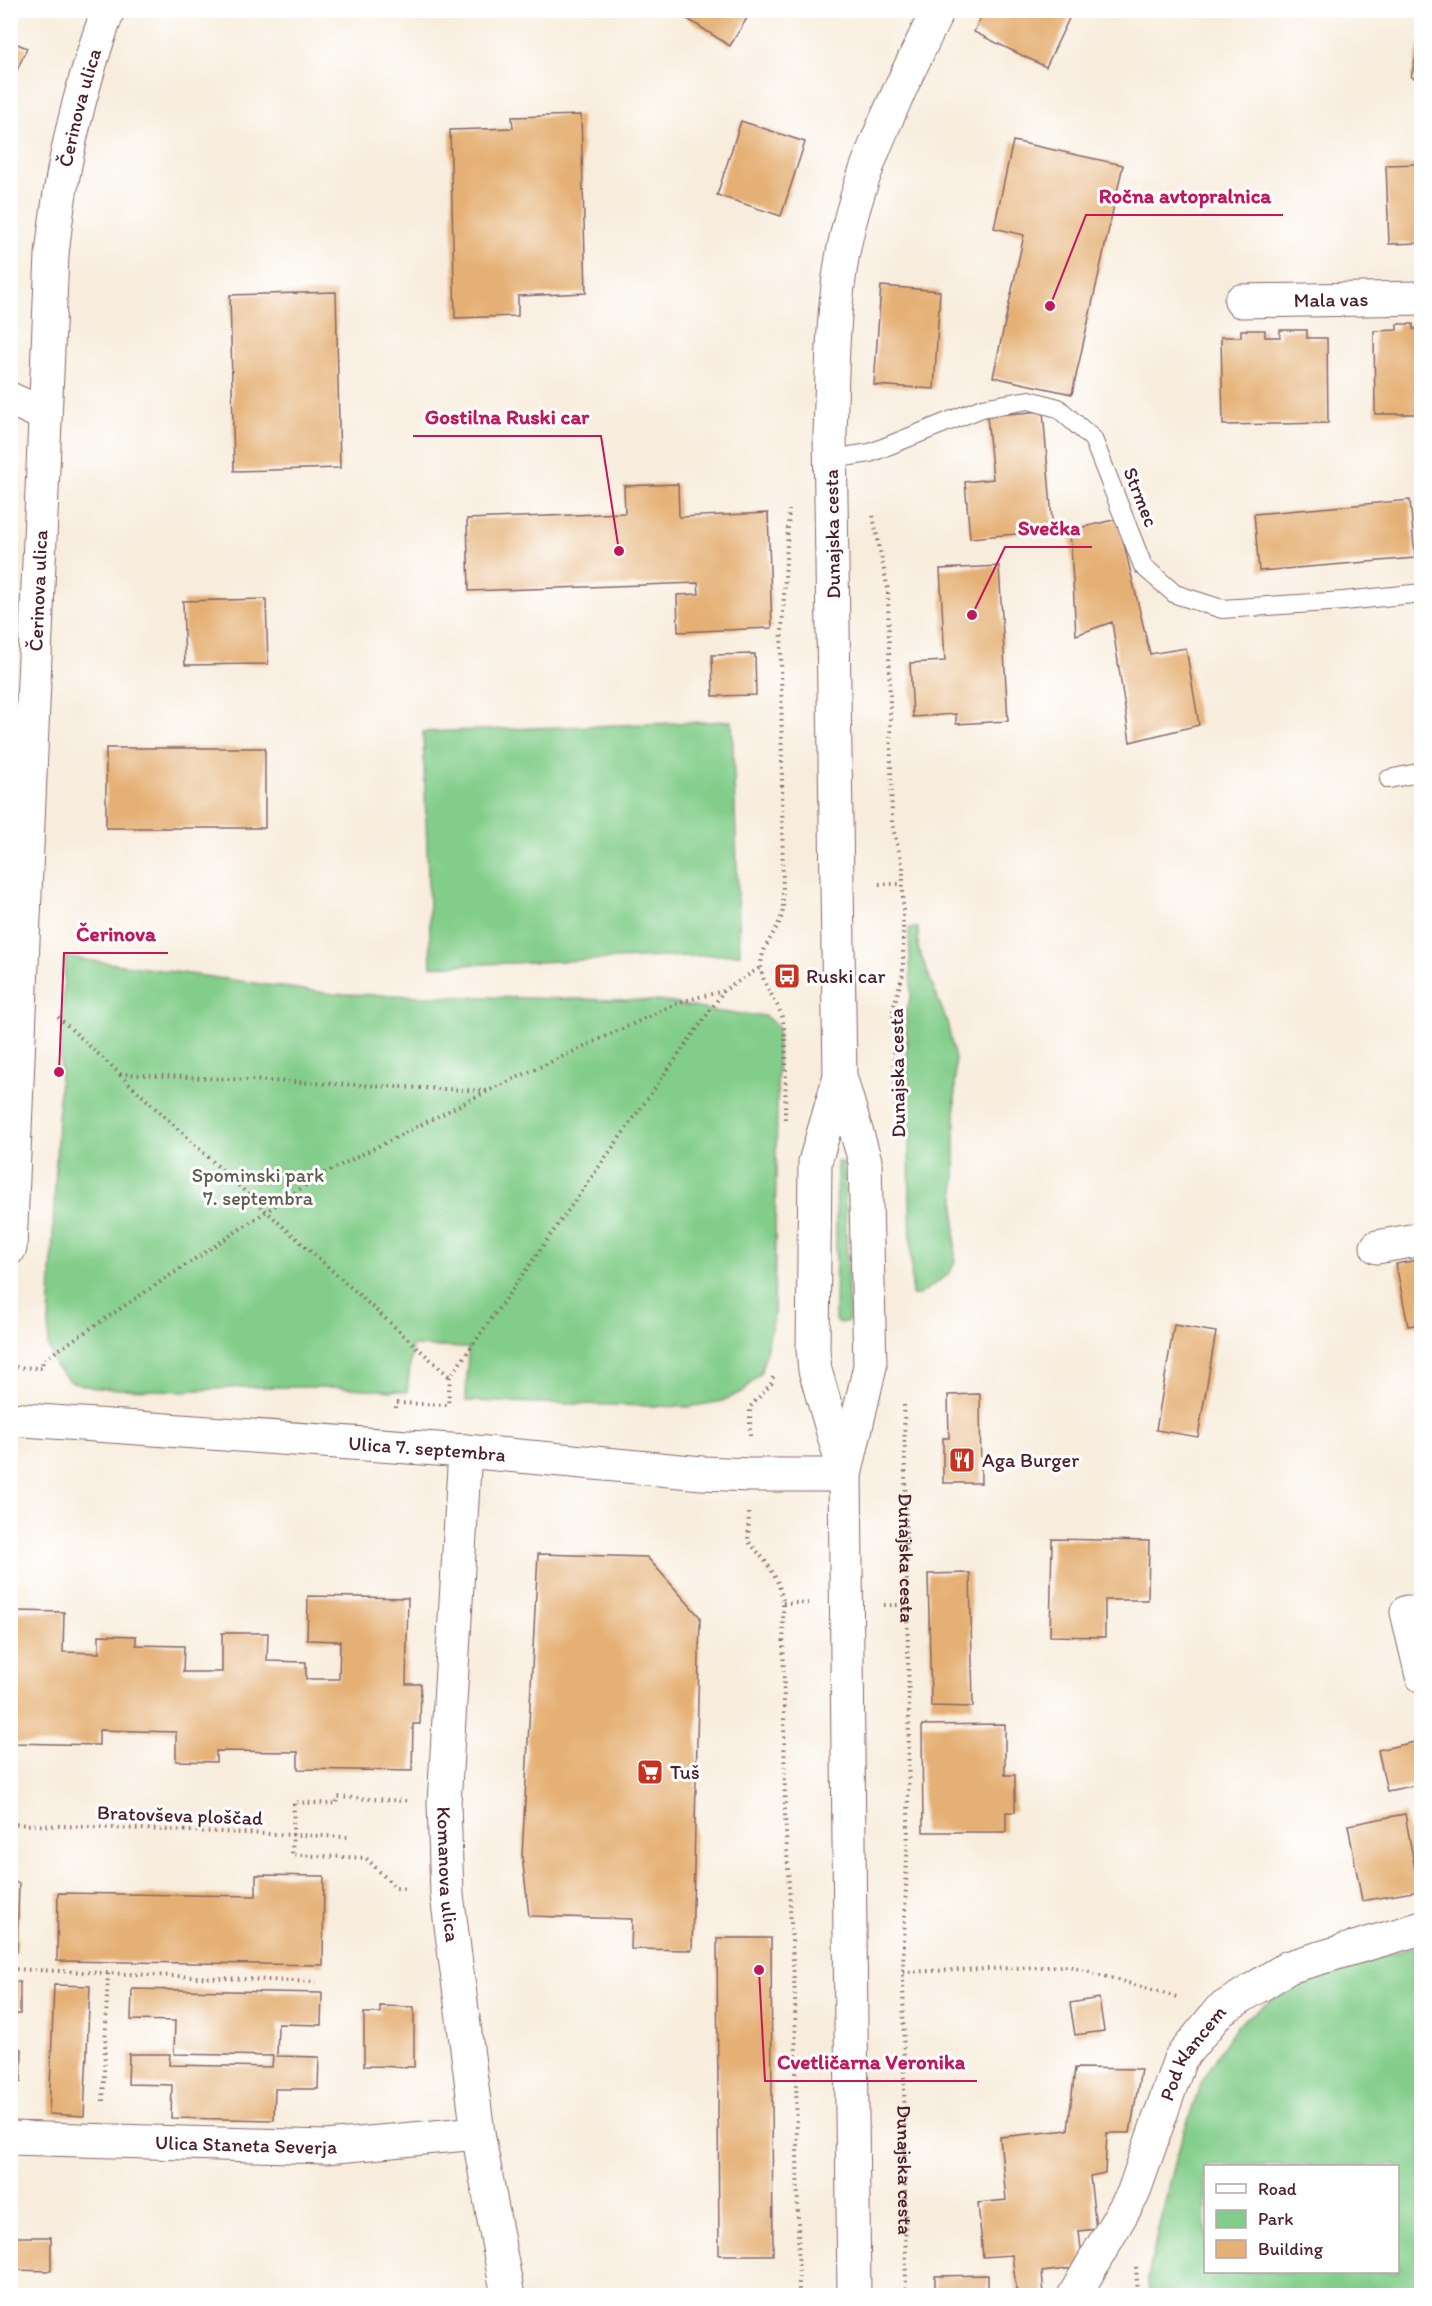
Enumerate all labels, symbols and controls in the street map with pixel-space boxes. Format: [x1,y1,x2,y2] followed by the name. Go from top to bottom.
[53,45,106,169] street label: Čerinova ulica
[1086,176,1283,215] callout: Ročna avtopralnica
[1099,183,1272,209] text: Ročna avtopralnica
[1293,287,1369,312] street label: Mala vas
[413,397,601,436] callout: Gostilna Ruski car
[425,404,590,429] text: Gostilna Ruski car
[1118,464,1164,530] street label: Strmec
[819,469,845,599] street label: Dunajska cesta
[1005,508,1092,547] callout: Svečka
[1018,515,1081,540] text: Svečka
[23,529,52,652] street label: Čerinova ulica
[64,914,168,953] callout: Čerinova
[76,921,157,946] text: Čerinova
[772,961,802,991] bus stop icon: Ruski car
[806,964,886,988] place label: Ruski car
[884,1008,910,1138] street label: Dunajska cesta
[192,1163,324,1210] park label: Spominski park 7. septembra
[347,1431,507,1467] street label: Ulica 7. septembra
[947,1445,977,1475] restaurant icon: Aga Burger
[982,1448,1079,1472] place label: Aga Burger
[893,1493,920,1623] street label: Dunajska cesta
[635,1757,665,1787] supermarket icon: Tuš
[670,1760,700,1784] place label: Tuš
[97,1800,263,1830] street label: Bratovševa ploščad
[432,1806,465,1944] street label: Komanova ulica
[1154,2000,1231,2104] street label: Pod klancem
[765,2042,977,2081] callout: Cvetličarna Veronika
[777,2049,966,2074] text: Cvetličarna Veronika
[892,2105,917,2235] street label: Dunajska cesta
[155,2130,338,2159] street label: Ulica Staneta Severja
[1204,2165,1399,2273] legend
[1258,2178,1297,2200] text: Road
[1258,2208,1293,2230] text: Park
[1258,2238,1324,2260] text: Building

